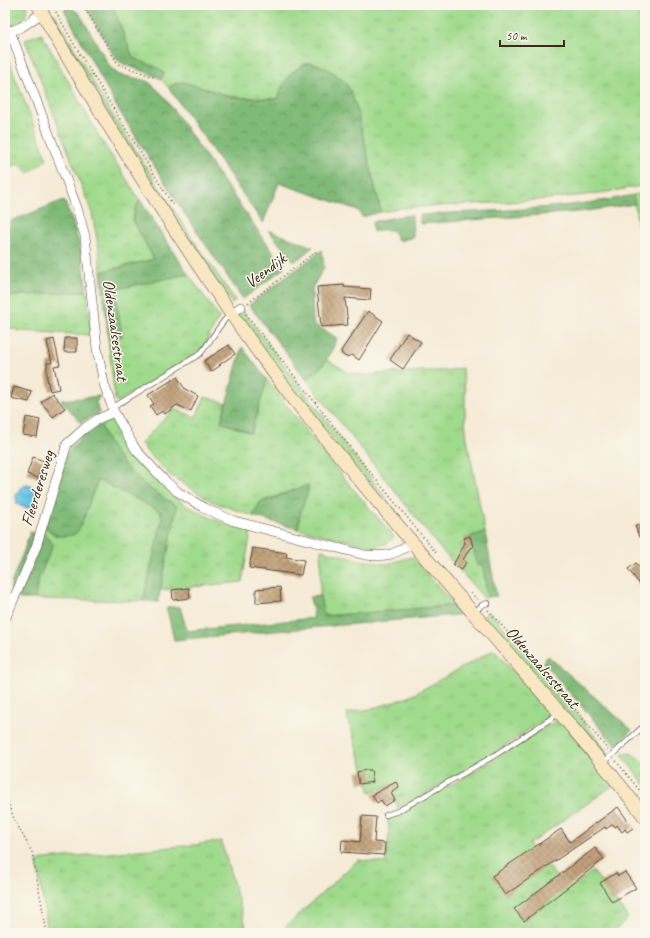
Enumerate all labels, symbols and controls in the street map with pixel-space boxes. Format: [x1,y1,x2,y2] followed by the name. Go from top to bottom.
[500,22,564,48] scale bar
[506,28,528,44] text: 50 m
[241,247,291,293] street label: Veendijk
[98,278,133,384] street label: Oldenzaalsestraat
[16,447,59,529] street label: Fleerderesweg
[501,622,585,714] street label: Oldenzaalsestraat

